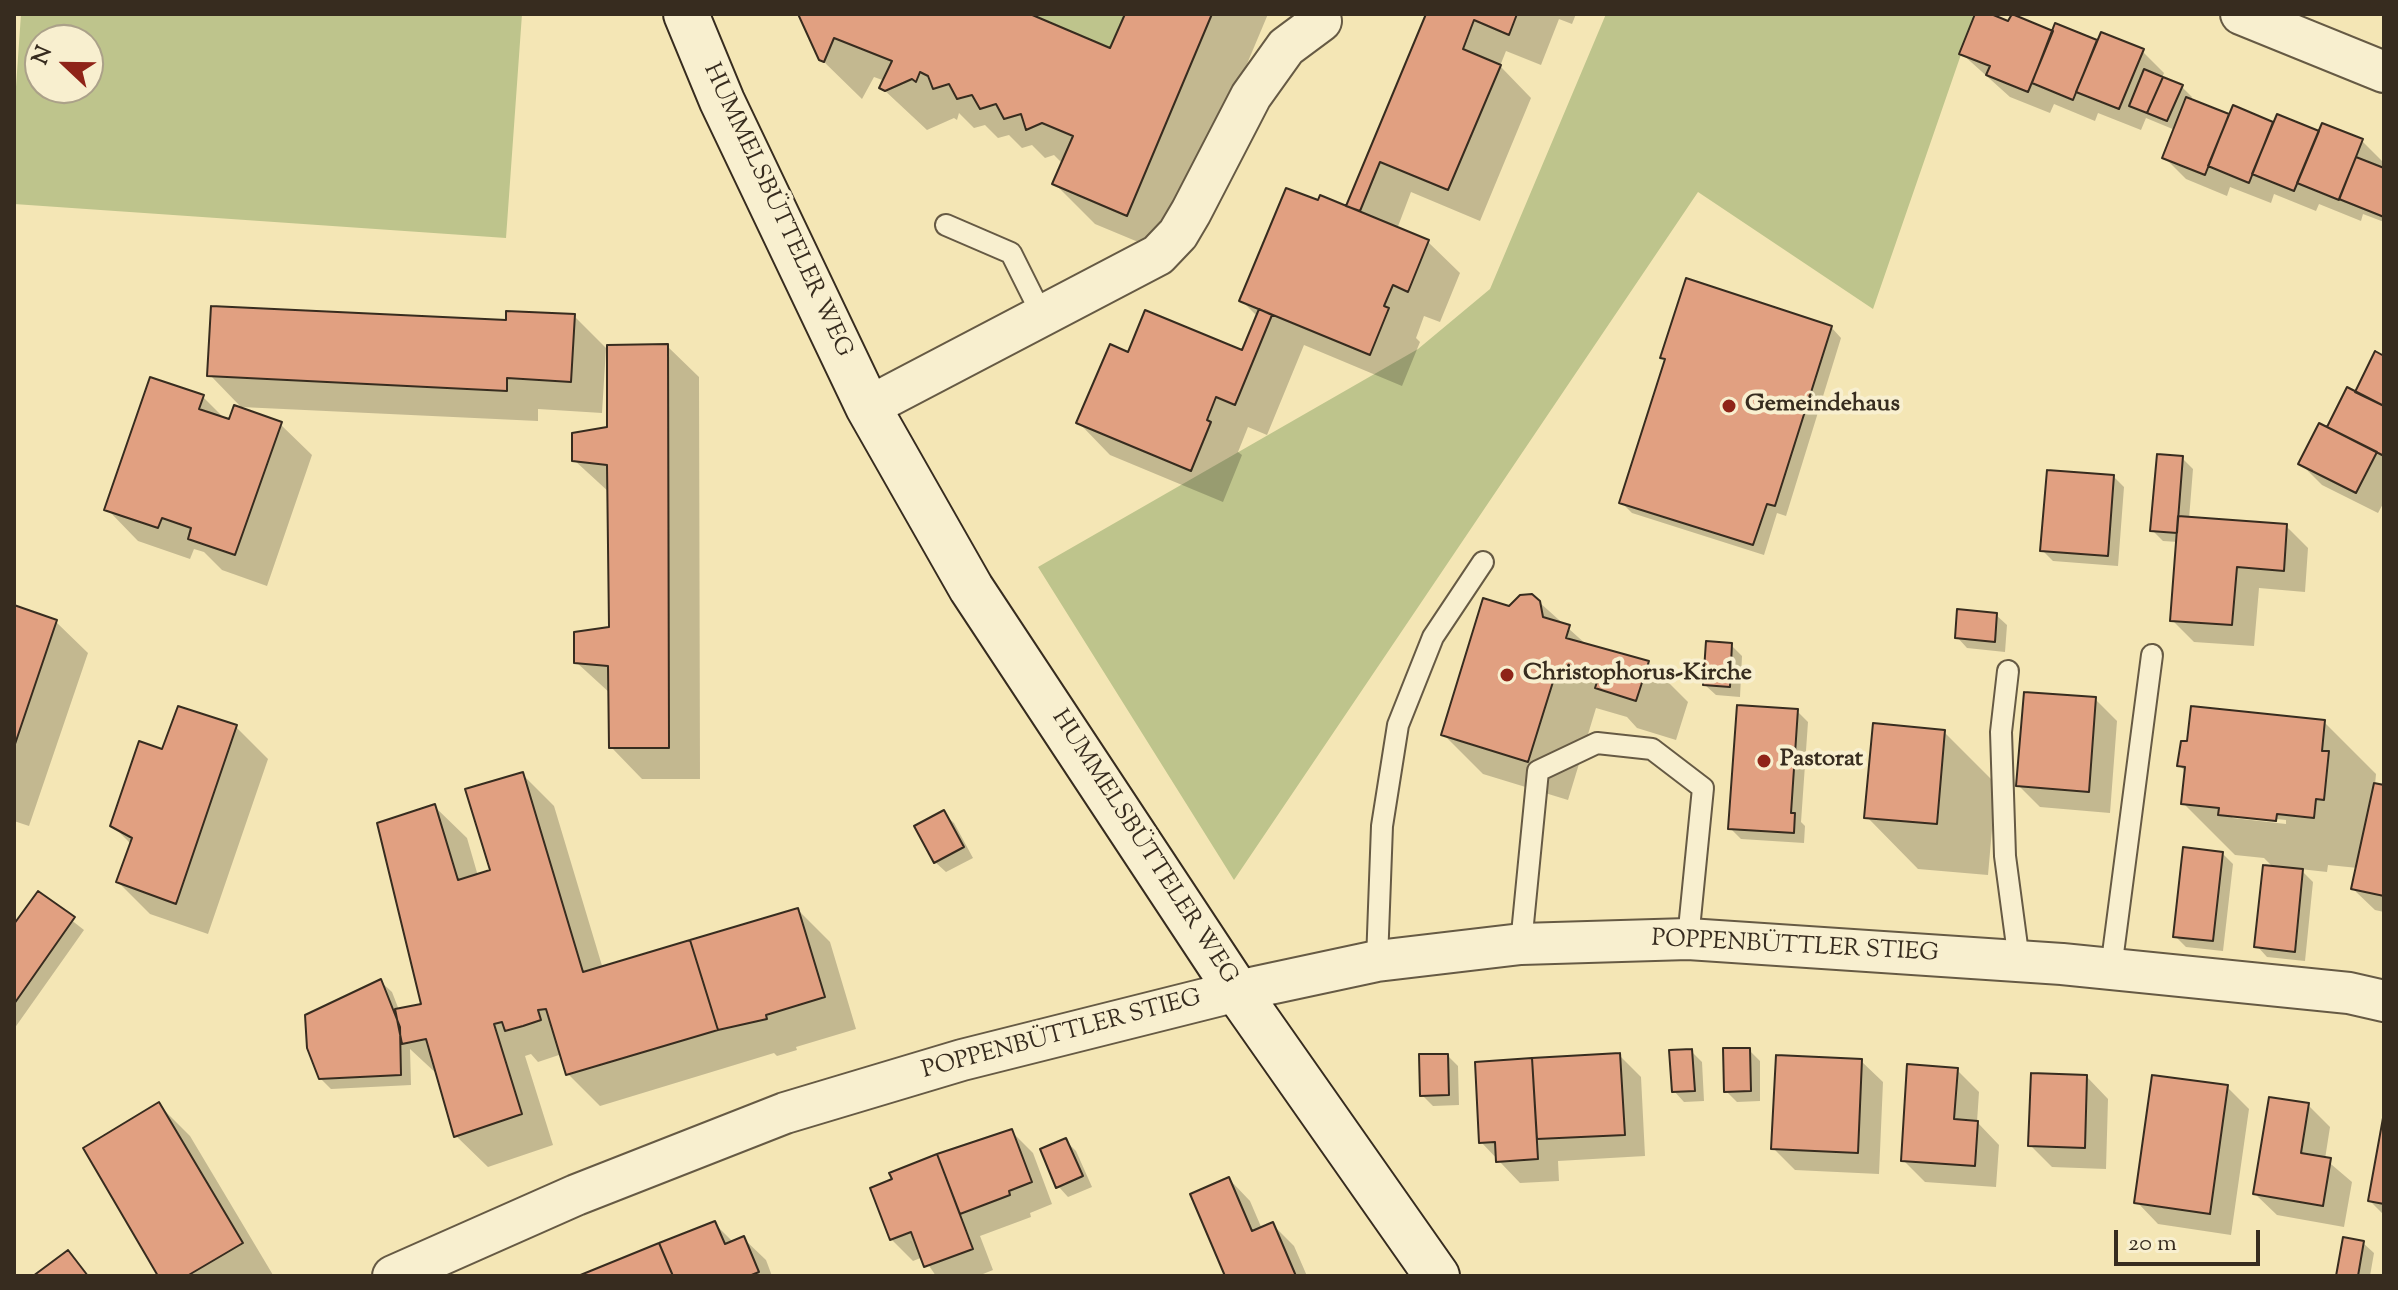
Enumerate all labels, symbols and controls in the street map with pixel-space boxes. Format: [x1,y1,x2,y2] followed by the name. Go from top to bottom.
[24,24,104,104] north arrow
[25,42,62,70] text: N
[695,59,857,363] street label: HUMMELSBÜTTELER WEG
[1745,392,1900,420] place label: Gemeindehaus
[1720,397,1738,415] marker: Gemeindehaus
[1523,661,1752,689] place label: Christophorus-Kirche
[1498,666,1516,684] marker: Christophorus-Kirche
[1044,706,1242,990] street label: HUMMELSBÜTTELER WEG
[1780,747,1863,775] place label: Pastorat
[1755,752,1773,770] marker: Pastorat
[1651,926,1939,970] street label: POPPENBÜTTLER STIEG
[919,985,1205,1087] street label: POPPENBÜTTLER STIEG
[2118,1214,2264,1264] scale bar
[2128,1227,2177,1261] text: 20 m

